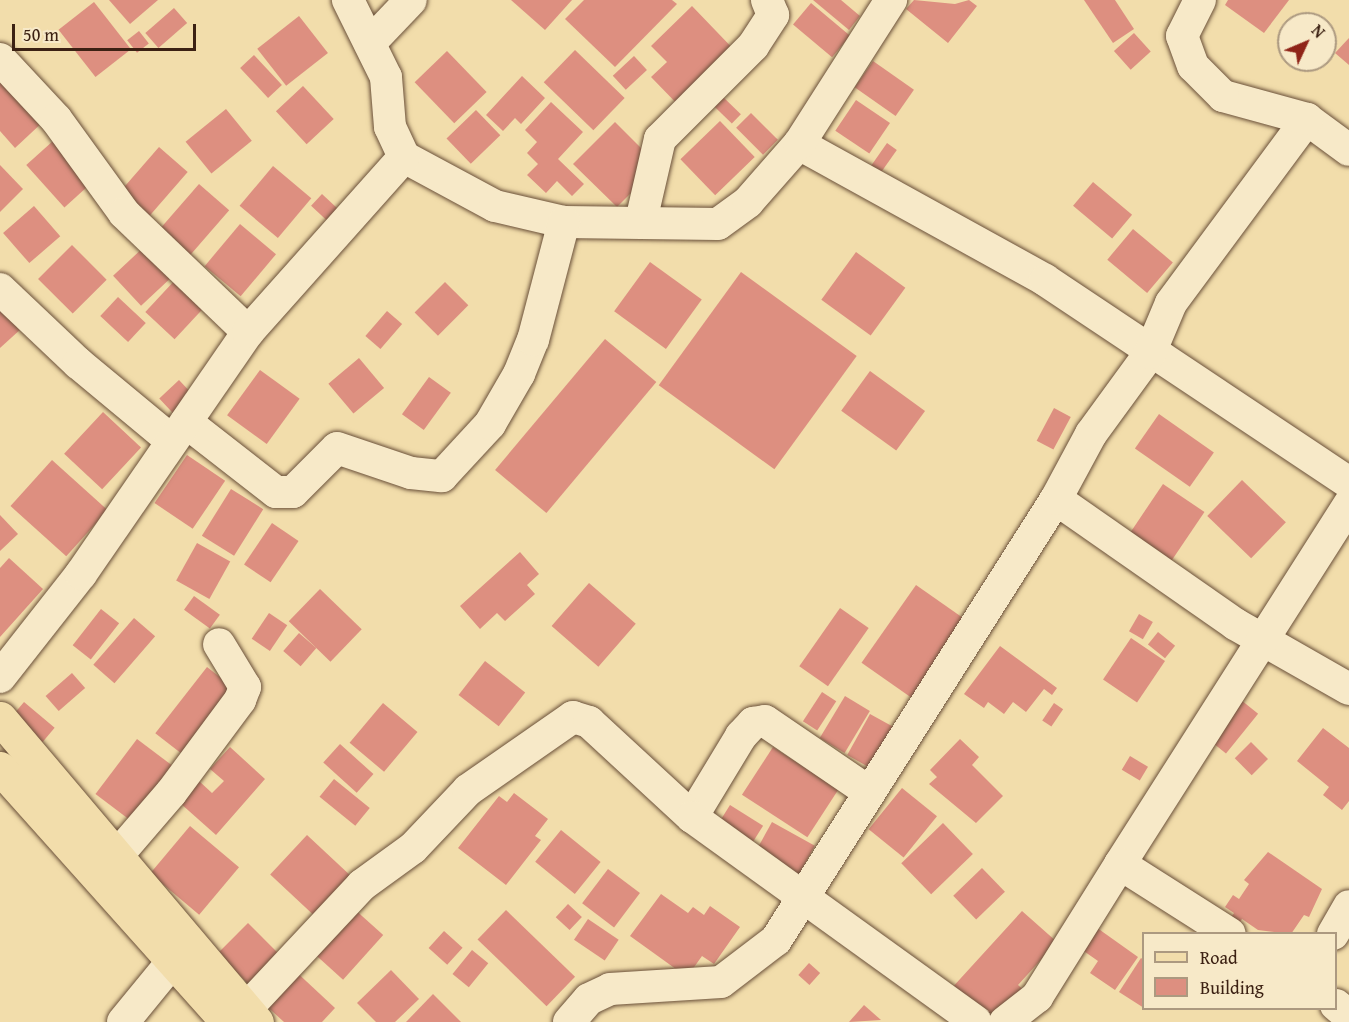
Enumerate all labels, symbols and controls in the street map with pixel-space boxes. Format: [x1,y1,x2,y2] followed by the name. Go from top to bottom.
[15,12,200,50] scale bar
[1277,12,1337,72] north arrow
[1306,19,1331,43] text: N
[23,21,59,48] text: 50 m
[1142,932,1337,1010] legend
[1200,944,1238,971] text: Road
[1200,974,1264,1001] text: Building

